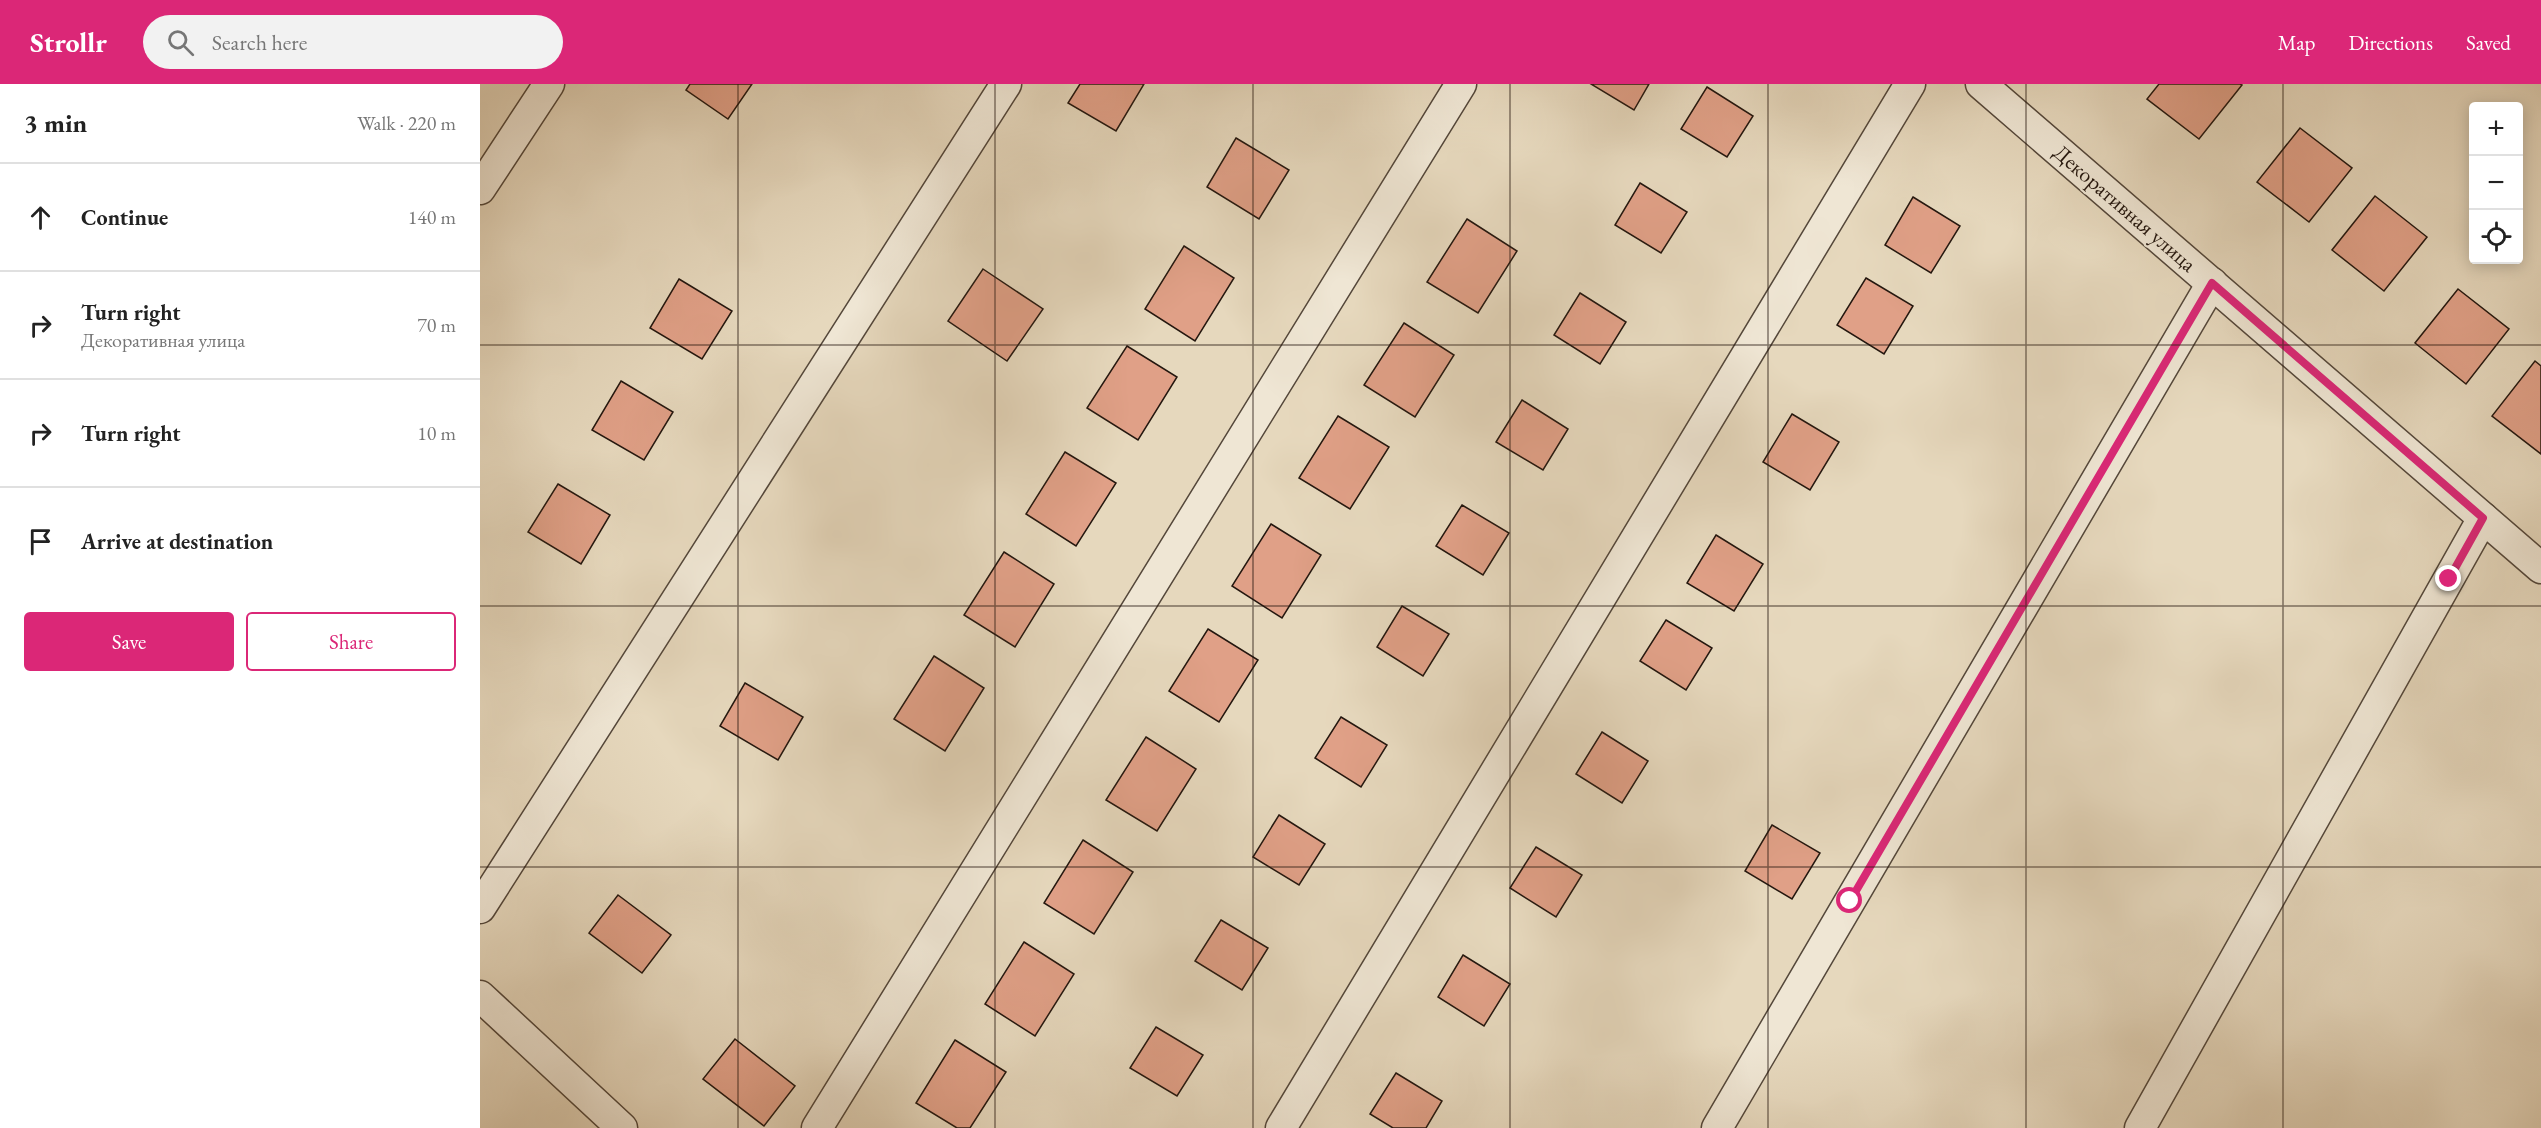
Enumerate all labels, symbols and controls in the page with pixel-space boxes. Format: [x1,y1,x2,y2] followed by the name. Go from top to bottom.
[143,15,563,69] search box
[30,24,107,60] text: Strollr
[164,26,197,59] icon: search
[212,28,307,57] text: Search here
[2278,29,2315,56] text: Map
[2348,29,2433,56] text: Directions
[2466,29,2511,56] text: Saved
[2469,102,2523,264] map controls
[2469,102,2523,156] button: +
[24,106,87,140] text: 3 min
[357,110,456,136] text: Walk · 220 m
[2047,138,2203,278] street label: Декоративная улица
[2469,156,2523,210] button: −
[24,201,57,234] icon: ahead
[81,203,168,232] text: Continue
[408,204,456,230] text: 140 m
[2469,210,2523,264] button: locate
[81,298,180,327] text: Turn right
[24,309,57,342] icon: right
[417,312,456,338] text: 70 m
[81,327,245,353] text: Декоративная улица
[24,417,57,450] icon: right
[81,419,180,448] text: Turn right
[417,420,456,446] text: 10 m
[24,525,57,558] icon: arrive
[81,527,273,556] text: Arrive at destination
[2435,565,2461,591] route end
[24,612,234,671] button: Save
[246,612,456,671] button: Share
[1836,887,1862,913] route start

